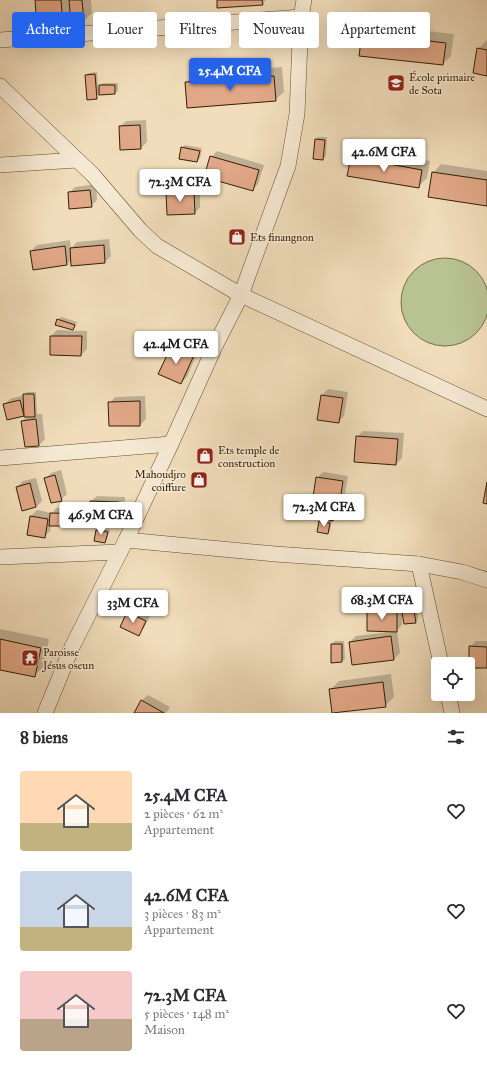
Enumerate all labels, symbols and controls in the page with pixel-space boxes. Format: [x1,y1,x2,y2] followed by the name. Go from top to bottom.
[12,12,85,48] chip: Acheter
[93,12,157,48] chip: Louer
[165,12,231,48] chip: Filtres
[239,12,319,48] chip: Nouveau
[327,12,430,48] chip: Appartement
[184,58,276,92] pin: 25.4M CFA
[198,63,262,79] text: 25.4M CFA
[409,70,476,97] place label: École primaire de Sota
[386,73,406,93] school or university icon: École primaire de Sota
[338,139,430,173] pin: 42.6M CFA
[352,144,416,160] text: 42.6M CFA
[134,169,226,203] pin: 72.3M CFA
[148,174,212,190] text: 72.3M CFA
[227,227,247,247] shop icon: Ets finangnon
[250,231,314,244] place label: Ets finangnon
[130,331,222,365] pin: 42.4M CFA
[143,336,209,352] text: 42.4M CFA
[218,444,280,470] place label: Ets temple de construction
[195,446,215,466] shop icon: Ets temple de construction
[135,468,186,494] place label: Mahoudjro coiffure
[189,470,209,490] shop icon: Mahoudjro coiffure
[278,494,370,528] pin: 72.3M CFA
[292,499,356,515] text: 72.3M CFA
[55,502,147,536] pin: 46.9M CFA
[68,507,134,523] text: 46.9M CFA
[336,587,428,621] pin: 68.3M CFA
[96,590,170,624] pin: 33M CFA
[350,592,414,608] text: 68.3M CFA
[107,595,159,611] text: 33M CFA
[42,646,94,673] place label: Paroisse Jésus oseun
[20,648,40,668] temple icon: Paroisse Jésus oseun
[431,657,475,701] map controls
[431,657,475,701] button: locate
[445,726,467,748] icon: filters
[20,727,68,748] text: 8 biens
[144,785,227,806] text: 25.4M CFA
[52,787,100,835] icon: home
[445,800,467,822] icon: heart
[144,806,223,822] text: 2 pièces · 62 m²
[144,822,214,838] text: Appartement
[144,885,229,906] text: 42.6M CFA
[52,887,100,935] icon: home
[445,900,467,922] icon: heart
[144,906,221,922] text: 3 pièces · 83 m²
[144,922,214,938] text: Appartement
[144,985,227,1006] text: 72.3M CFA
[52,987,100,1035] icon: home
[445,1000,467,1022] icon: heart
[144,1006,229,1022] text: 5 pièces · 148 m²
[144,1022,185,1038] text: Maison

